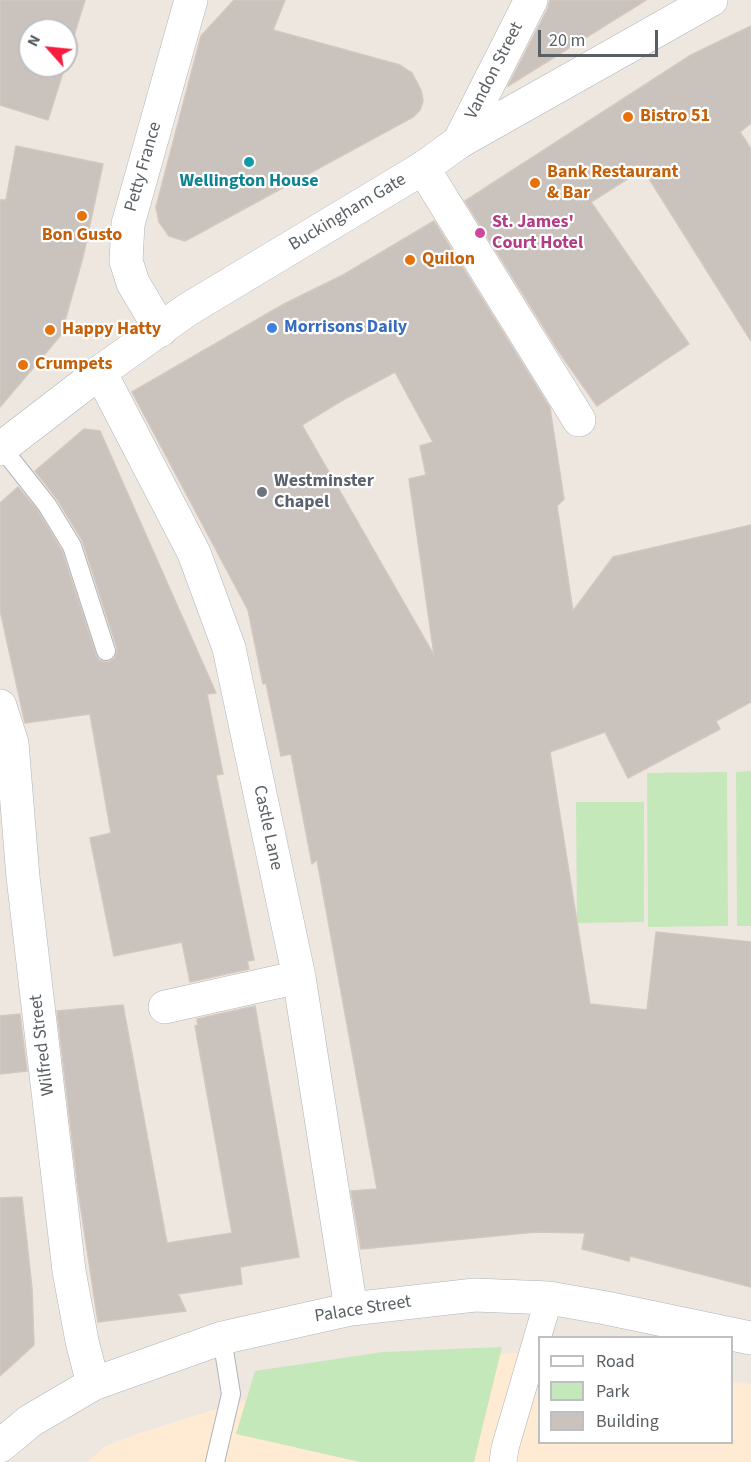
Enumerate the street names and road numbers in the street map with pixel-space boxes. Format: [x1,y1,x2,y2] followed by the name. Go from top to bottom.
[461,19,529,123] street label: Vandon Street
[121,120,167,214] street label: Petty France
[285,170,411,256] street label: Buckingham Gate
[247,784,287,872] street label: Castle Lane
[26,993,60,1097] street label: Wilfred Street
[313,1292,413,1328] street label: Palace Street

